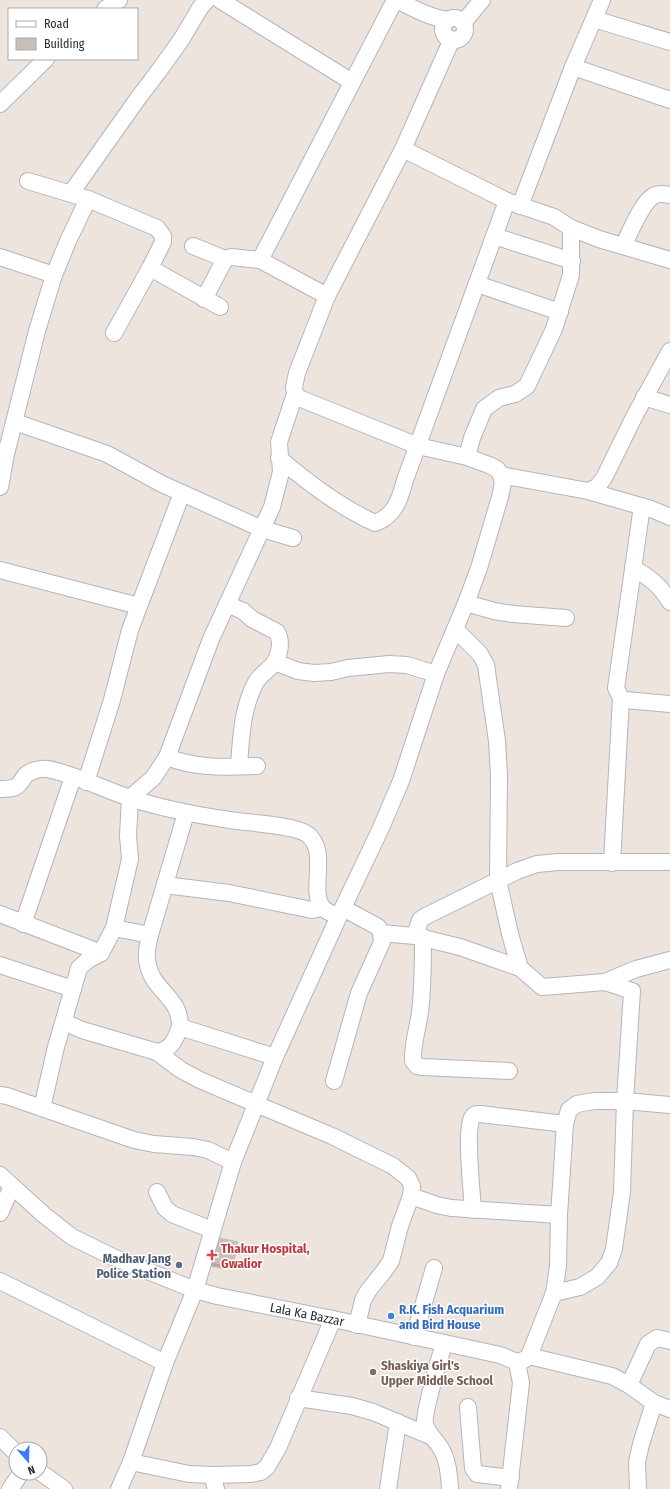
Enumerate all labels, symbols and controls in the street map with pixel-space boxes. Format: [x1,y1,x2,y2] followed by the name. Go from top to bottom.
[8,8,138,60] legend
[44,17,69,31] text: Road
[44,37,85,51] text: Building
[221,1241,310,1271] place label: Thakur Hospital, Gwalior
[206,1249,218,1261] marker: Thakur Hospital, Gwalior
[96,1251,172,1281] place label: Madhav Jang Police Station
[174,1260,184,1270] marker: Madhav Jang Police Station
[269,1299,346,1329] street label: Lala Ka Bazzar
[399,1302,504,1332] place label: R.K. Fish Acquarium and Bird House
[386,1311,396,1321] marker: R.K. Fish Acquarium and Bird House
[381,1358,494,1388] place label: Shaskiya Girl's Upper Middle School
[368,1367,378,1377] marker: Shaskiya Girl's Upper Middle School
[8,1441,48,1481] north arrow
[26,1463,37,1477] text: N

